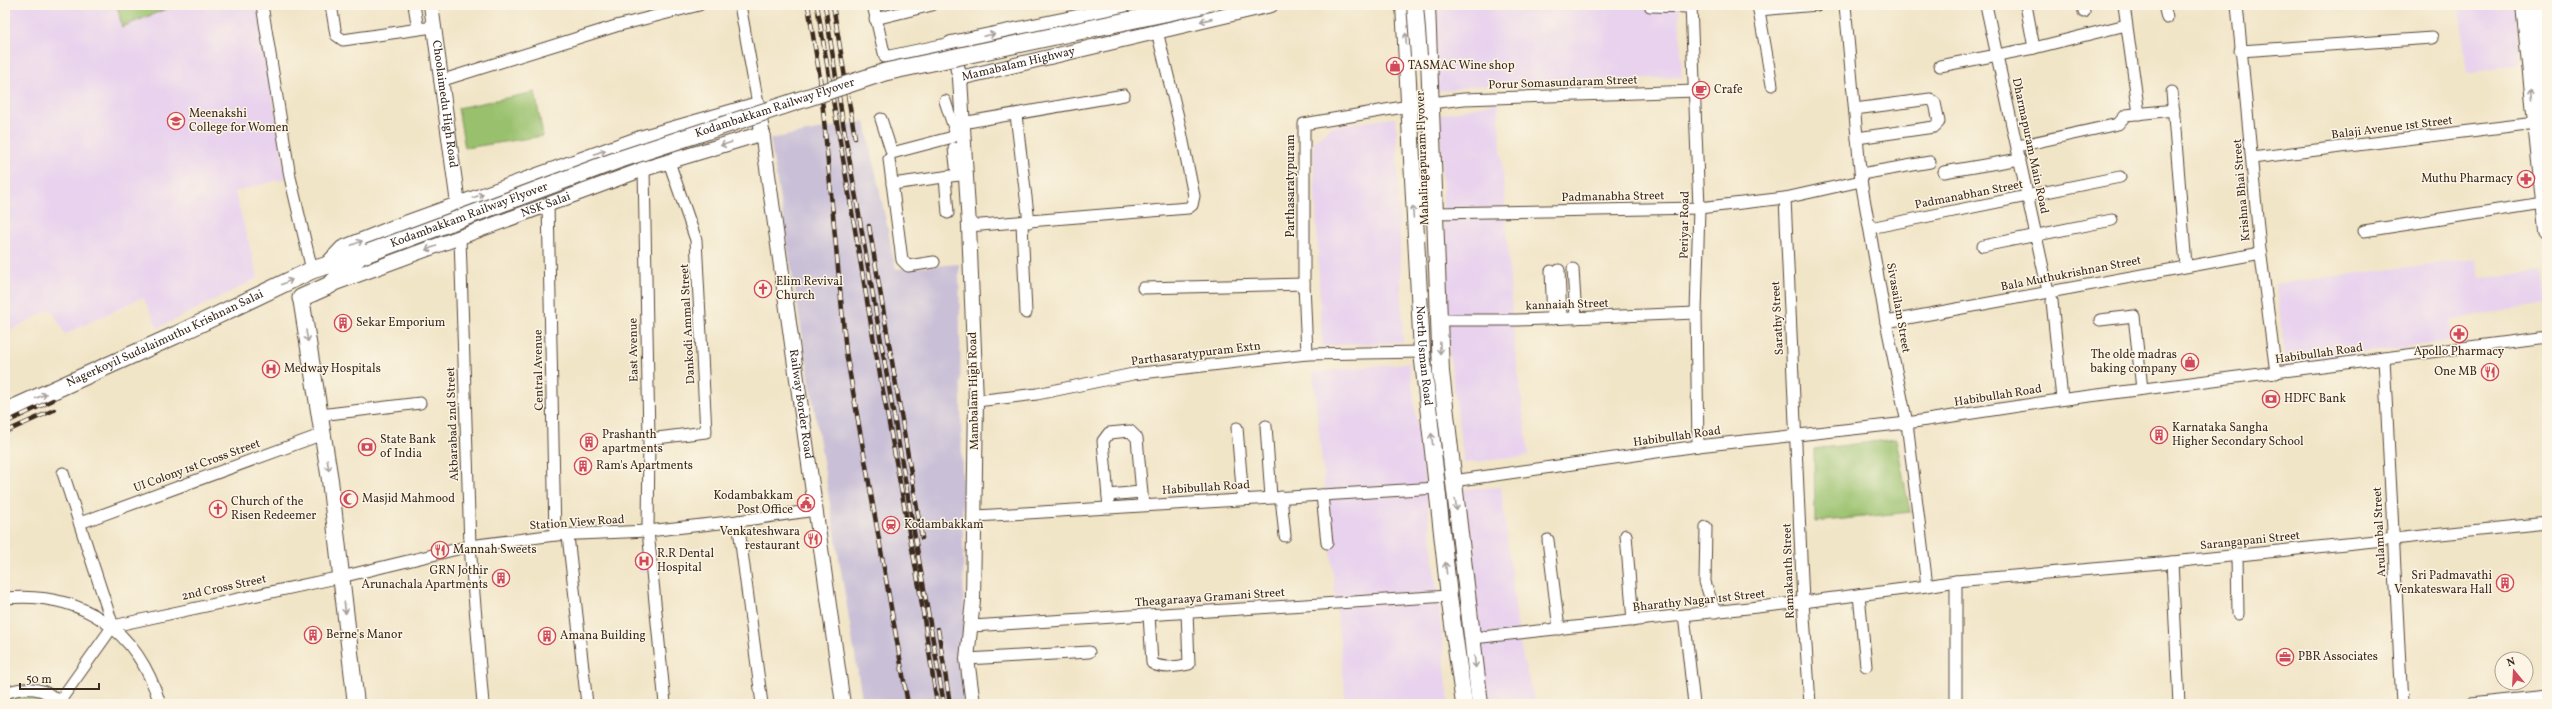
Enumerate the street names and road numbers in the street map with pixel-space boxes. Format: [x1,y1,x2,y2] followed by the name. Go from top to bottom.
[428,39,461,169] street label: Choolaimedu High Road
[960,43,1077,85] street label: Mamabalam Highway
[1488,72,1638,94] street label: Porur Somasundaram Street
[693,75,857,142] street label: Kodambakkam Railway Flyover
[2008,77,2052,216] street label: Dharmapuram Main Road
[1413,91,1433,225] street label: Mahalingapuram Flyover
[2331,113,2453,143] street label: Balaji Avenue 1st Street
[1283,134,1299,238] street label: Parthasaratypuram
[2230,138,2254,242] street label: Krishna Bhai Street
[1913,177,2025,213] street label: Padmanabhan Street
[388,179,550,252] street label: Kodambakkam Railway Flyover
[1561,188,1665,206] street label: Padmanabha Street
[519,189,573,222] street label: NSK Salai
[1676,191,1694,259] street label: Periyar Road
[1999,253,2143,295] street label: Bala Muthukrishnan Street
[1882,262,1914,354] street label: Sivasailam Street
[677,263,699,385] street label: Dankodi Ammal Street
[1768,280,1788,356] street label: Sarathy Street
[64,286,267,391] street label: Nagerkoyil Sudalaimuthu Krishnan Salai
[1525,296,1609,314] street label: kannaiah Street
[1412,305,1436,407] street label: North Usman Road
[625,317,643,382] street label: East Avenue
[530,329,548,411] street label: Central Avenue
[965,331,983,450] street label: Mambalam High Road
[1130,338,1262,370] street label: Parthasaratypuram Extn
[2274,340,2364,368] street label: Habibullah Road
[785,348,816,460] street label: Railway Border Road
[443,367,463,481] street label: Akbarabad 2nd Street
[1953,381,2043,411] street label: Habibullah Road
[1632,423,1722,451] street label: Habibullah Road
[131,436,263,496] street label: UI Colony 1st Cross Street
[1161,477,1251,499] street label: Habibullah Road
[2370,486,2390,578] street label: Arulambal Street
[529,512,625,534] street label: Station View Road
[1779,523,1799,619] street label: Ramakanth Street
[2199,528,2301,554] street label: Sarangapani Street
[180,571,268,605] street label: 2nd Cross Street
[1135,585,1285,611] street label: Theagaraaya Gramani Street
[1632,586,1766,616] street label: Bharathy Nagar 1st Street

